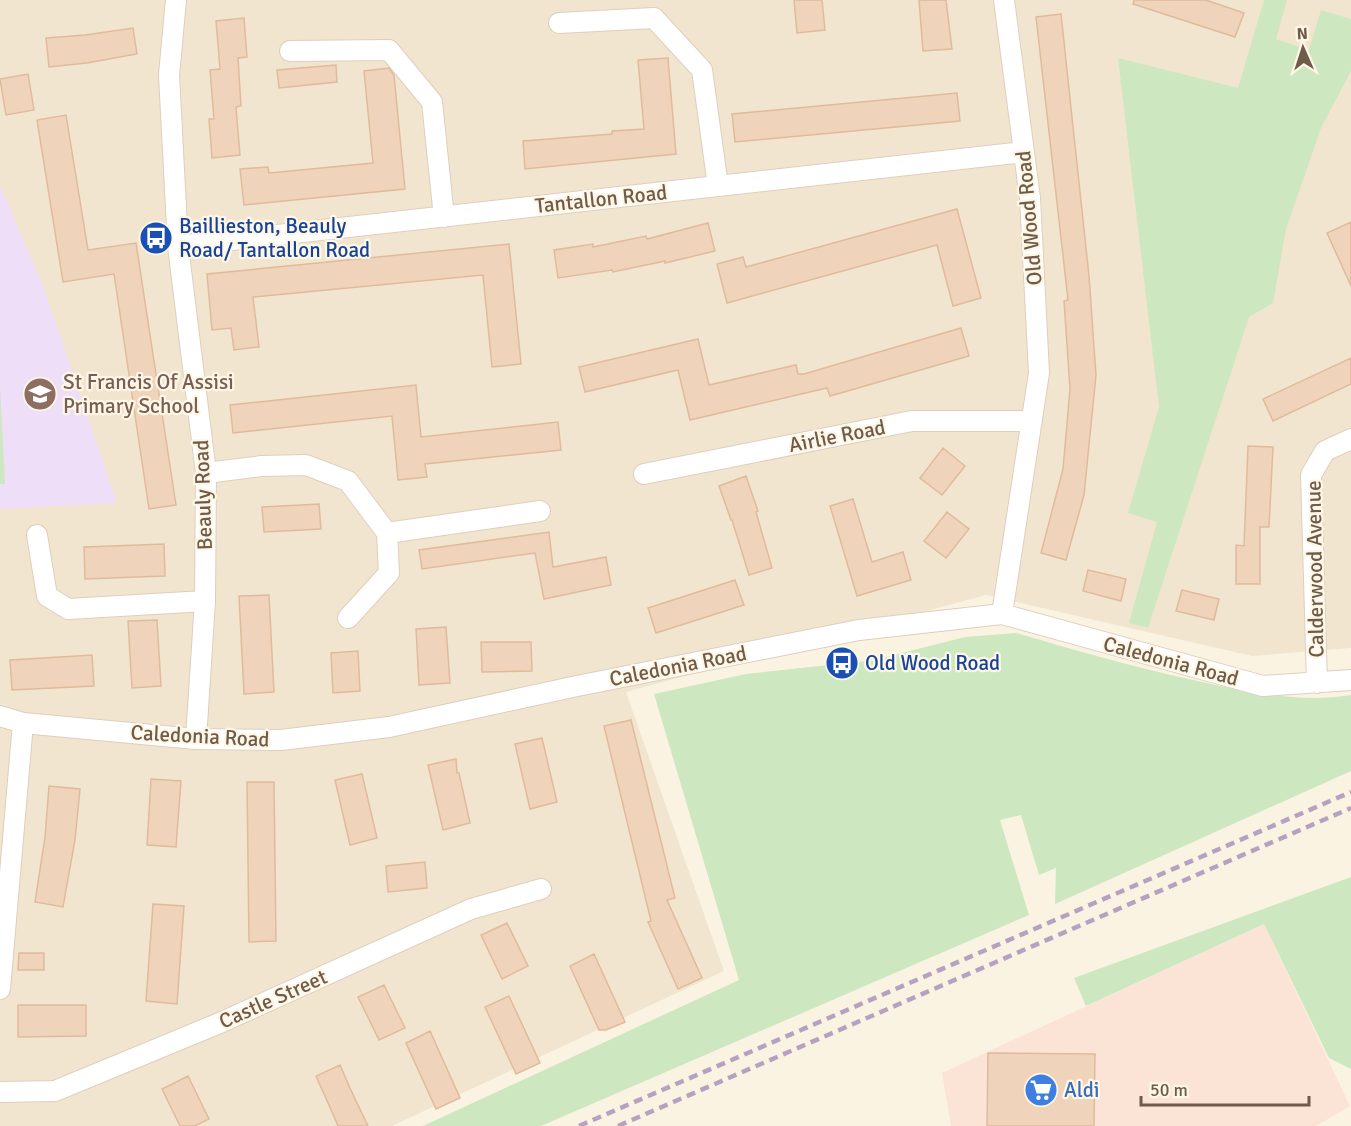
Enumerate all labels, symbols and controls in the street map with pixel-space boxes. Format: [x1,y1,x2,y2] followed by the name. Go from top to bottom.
[1273,18,1333,78] north arrow
[1296,24,1308,44] text: N
[1010,150,1048,286] street label: Old Wood Road
[534,179,668,219] street label: Tantallon Road
[179,213,370,263] place label: Baillieston, Beauly Road/ Tantallon Road
[138,220,174,256] bus stop icon: Baillieston, Beauly Road/ Tantallon Road
[63,369,234,419] place label: St Francis Of Assisi Primary School
[22,376,58,412] school or university icon: St Francis Of Assisi Primary School
[786,414,888,458] street label: Airlie Road
[188,439,218,551] street label: Beauly Road
[1300,480,1330,658] street label: Calderwood Avenue
[1100,630,1242,692] street label: Caledonia Road
[607,640,749,692] street label: Caledonia Road
[824,645,860,681] bus stop icon: Old Wood Road
[865,650,1000,676] place label: Old Wood Road
[130,719,270,753] street label: Caledonia Road
[215,964,331,1034] street label: Castle Street
[1141,1069,1309,1107] scale bar
[1023,1072,1059,1108] supermarket icon: Aldi
[1064,1077,1099,1103] place label: Aldi
[1150,1079,1188,1101] text: 50 m

